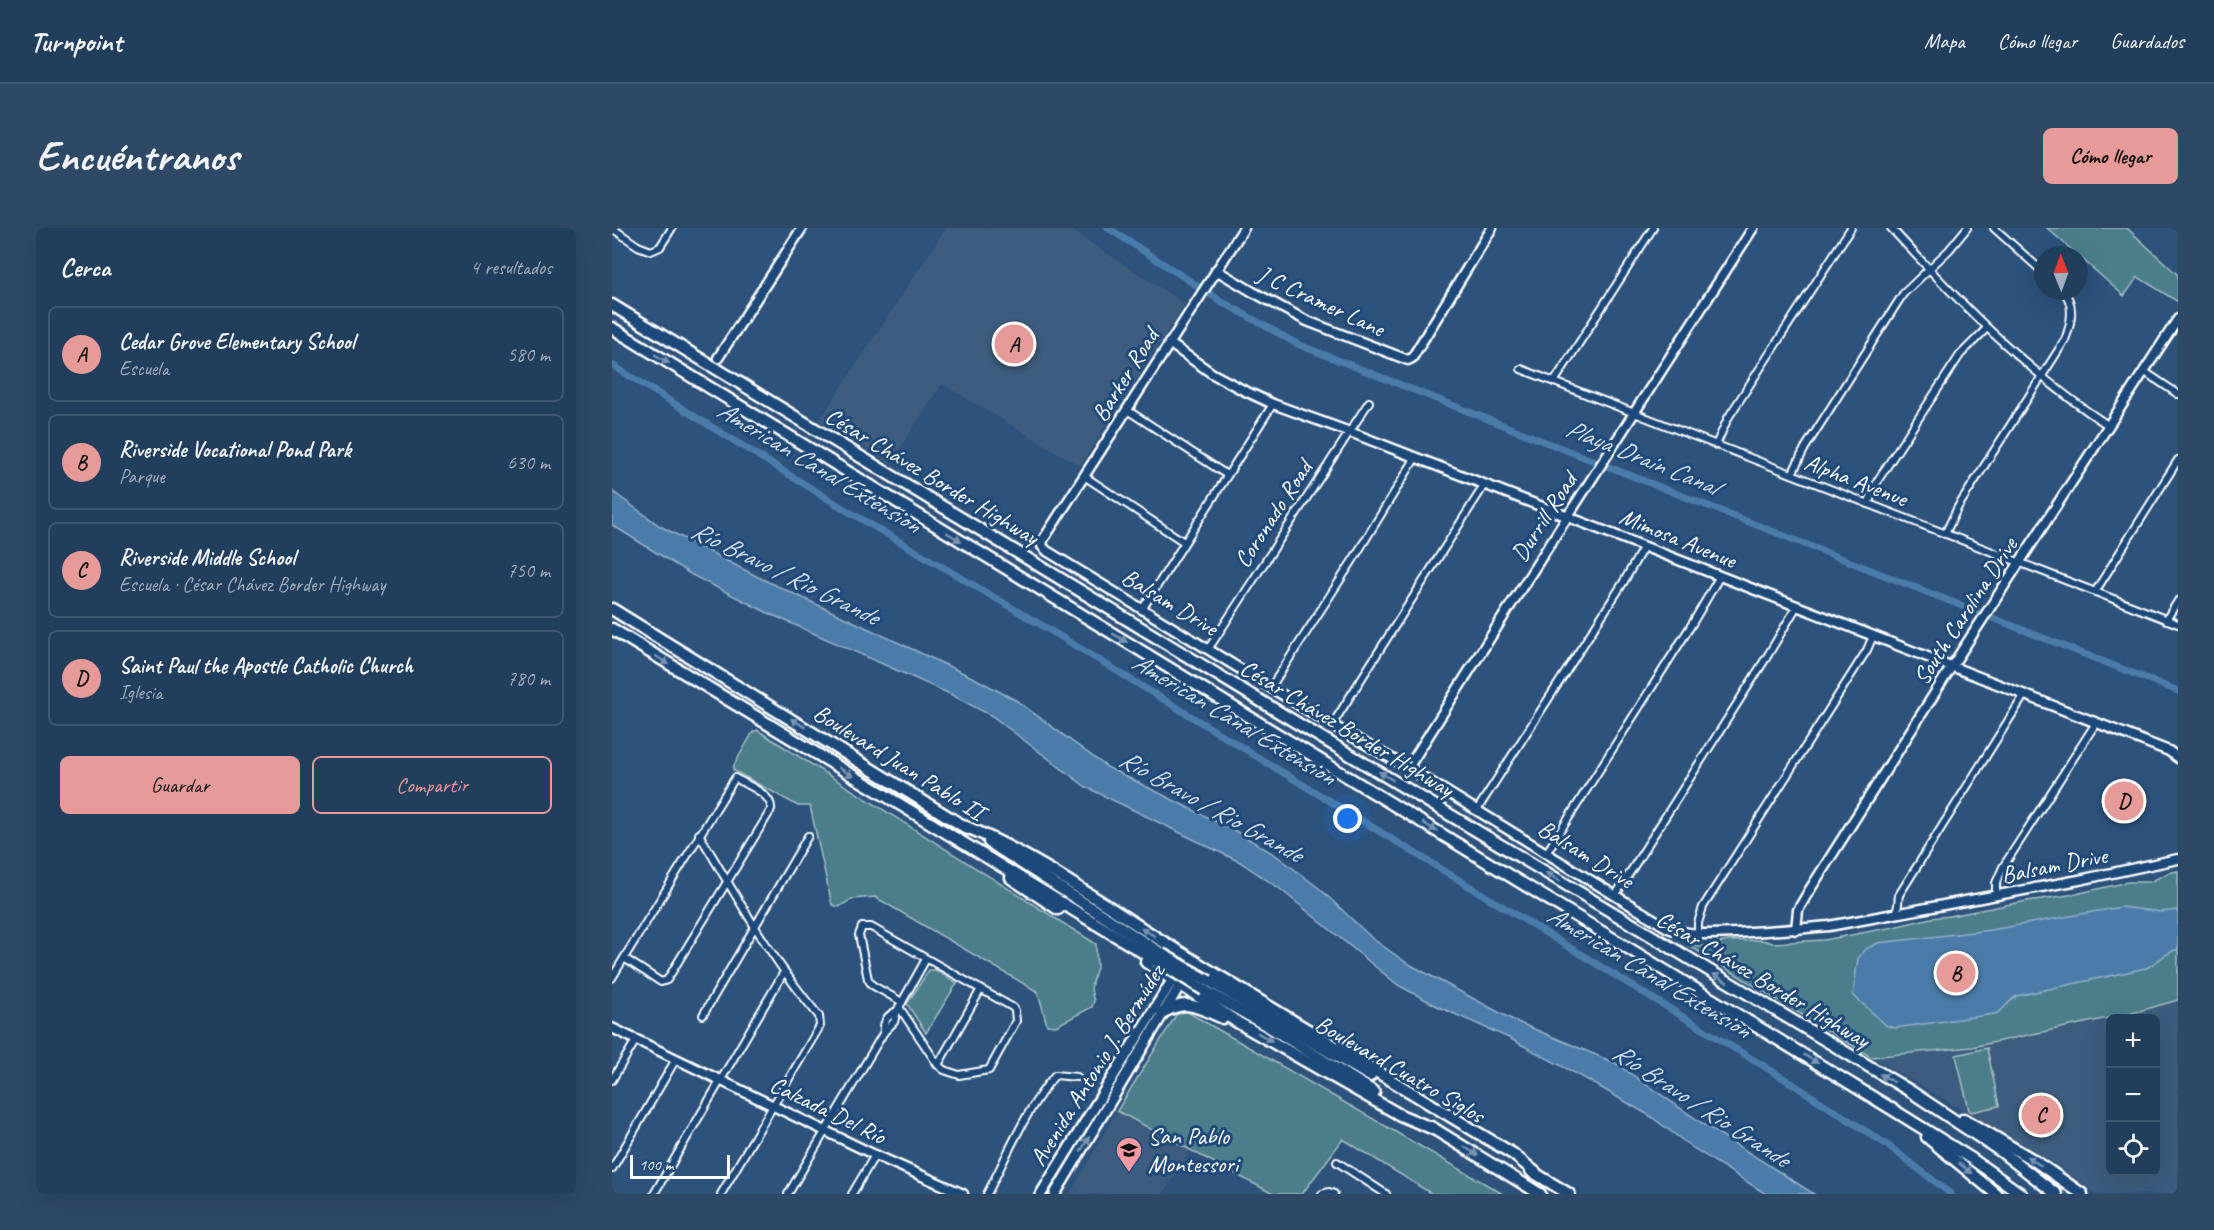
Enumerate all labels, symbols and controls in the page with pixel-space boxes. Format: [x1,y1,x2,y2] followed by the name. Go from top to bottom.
[30,24,122,59] text: Turnpoint
[1924,28,1965,54] text: Mapa
[1998,28,2077,54] text: Cómo llegar
[2110,28,2184,54] text: Guardados
[2043,128,2178,184] button: Cómo llegar
[36,130,238,183] text: Encuéntranos
[2034,246,2088,300] north arrow
[60,251,110,284] text: Cerca
[470,255,552,280] text: 4 resultados
[1252,258,1391,344] street label: J C Cramer Lane
[1085,320,1167,427] street label: Barker Road
[994,322,1034,366] pin: A
[119,328,355,356] text: Cedar Grove Elementary School
[76,342,87,367] text: A
[507,342,550,367] text: 580 m
[654,353,670,364] one-way arrow
[119,356,169,381] text: Escuela
[711,393,929,542] water label: American Canal Extension
[820,400,1046,552] street label: César Chávez Border Highway
[1561,411,1731,506] water label: Playa Drain Canal
[119,436,351,464] text: Riverside Vocational Pond Park
[1800,447,1914,514] street label: Alpha Avenue
[76,450,87,475] text: B
[507,450,550,475] text: 630 m
[1227,452,1321,573] street label: Coronado Road
[119,464,165,489] text: Parque
[1504,464,1586,567] street label: Durrill Road
[1615,501,1743,576] street label: Mimosa Avenue
[686,513,888,635] water label: Río Bravo / Rio Grande
[1906,530,2025,690] street label: South Carolina Drive
[946,531,962,542] one-way arrow
[119,544,295,572] text: Riverside Middle School
[77,558,86,583] text: C
[507,558,550,583] text: 750 m
[1116,562,1225,644] street label: Balsam Drive
[119,572,385,597] text: Escuela · César Chávez Border Highway
[1112,633,1128,644] one-way arrow
[1126,645,1344,794] water label: American Canal Extension
[119,652,413,680] text: Saint Paul the Apostle Catholic Church
[1235,652,1461,804] street label: César Chávez Border Highway
[654,654,670,665] one-way arrow
[76,666,87,691] text: D
[507,666,550,691] text: 780 m
[119,680,163,705] text: Iglesia
[808,697,995,830] street label: Boulevard Juan Pablo II
[790,718,806,729] one-way arrow
[1114,742,1312,872] water label: Río Bravo / Rio Grande
[60,756,300,814] button: Guardar
[312,756,552,814] button: Compartir
[838,767,854,778] one-way arrow
[1378,771,1394,782] one-way arrow
[2104,778,2144,824] pin: D
[1333,804,1362,833] your location
[1533,813,1641,896] street label: Balsam Drive
[1422,822,1438,833] one-way arrow
[1999,840,2112,890] street label: Balsam Drive
[1545,872,1561,883] one-way arrow
[1541,898,1759,1047] water label: American Canal Extension
[1651,903,1877,1055] street label: César Chávez Border Highway
[1140,927,1156,938] one-way arrow
[1936,950,1976,996] pin: B
[1023,957,1172,1171] street label: Avenida Antonio J. Bermúdez
[1712,972,1728,983] one-way arrow
[1310,1008,1491,1130] street label: Boulevard Cuatro Siglos
[2106,1014,2160,1176] map controls
[2106,1014,2160,1068] button: +
[1257,1032,1274,1042] one-way arrow
[1606,1036,1799,1177] water label: Río Bravo / Rio Grande
[1803,1054,1819,1065] one-way arrow
[2106,1068,2160,1122] button: −
[765,1069,892,1152] street label: Calzada Del Río
[1878,1073,1895,1083] one-way arrow
[2022,1092,2060,1138] pin: C
[1148,1121,1241,1179] place label: San Pablo Montessori
[2106,1122,2160,1176] button: locate
[1080,1135,1090,1152] one-way arrow
[1114,1135,1144,1173] school or university icon: San Pablo Montessori
[1463,1146,1479,1157] one-way arrow
[630,1152,730,1180] scale bar
[639,1155,673,1175] text: 100 m
[2026,1156,2042,1167] one-way arrow
[1957,1161,1972,1174] one-way arrow

